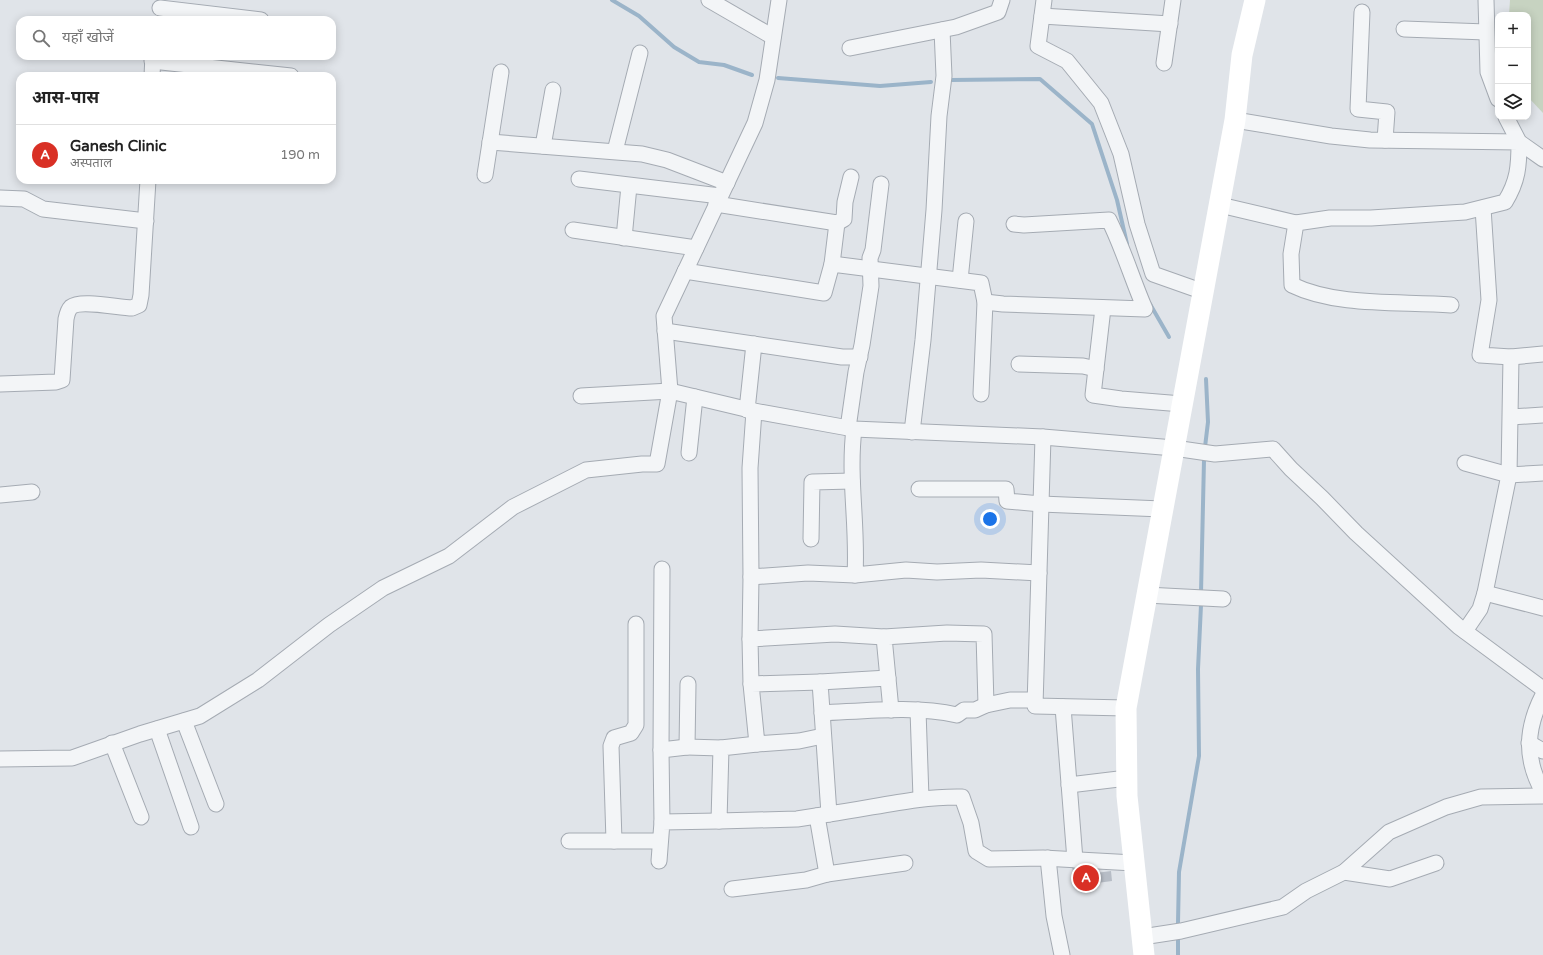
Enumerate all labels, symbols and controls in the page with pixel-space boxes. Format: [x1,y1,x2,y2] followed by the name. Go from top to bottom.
[1495,12,1531,120] map controls
[1495,12,1531,48] button: +
[16,16,336,60] search box
[30,27,52,49] icon: search
[62,28,114,46] text: यहाँ खोजें
[1495,48,1531,84] button: −
[1495,84,1531,120] button: layers
[32,87,99,108] text: आस-पास
[70,137,166,155] text: Ganesh Clinic
[40,147,50,163] text: A
[280,147,320,163] text: 190 m
[70,155,112,171] text: अस्पताल
[980,509,1000,529] your location
[1073,863,1099,893] pin: A

